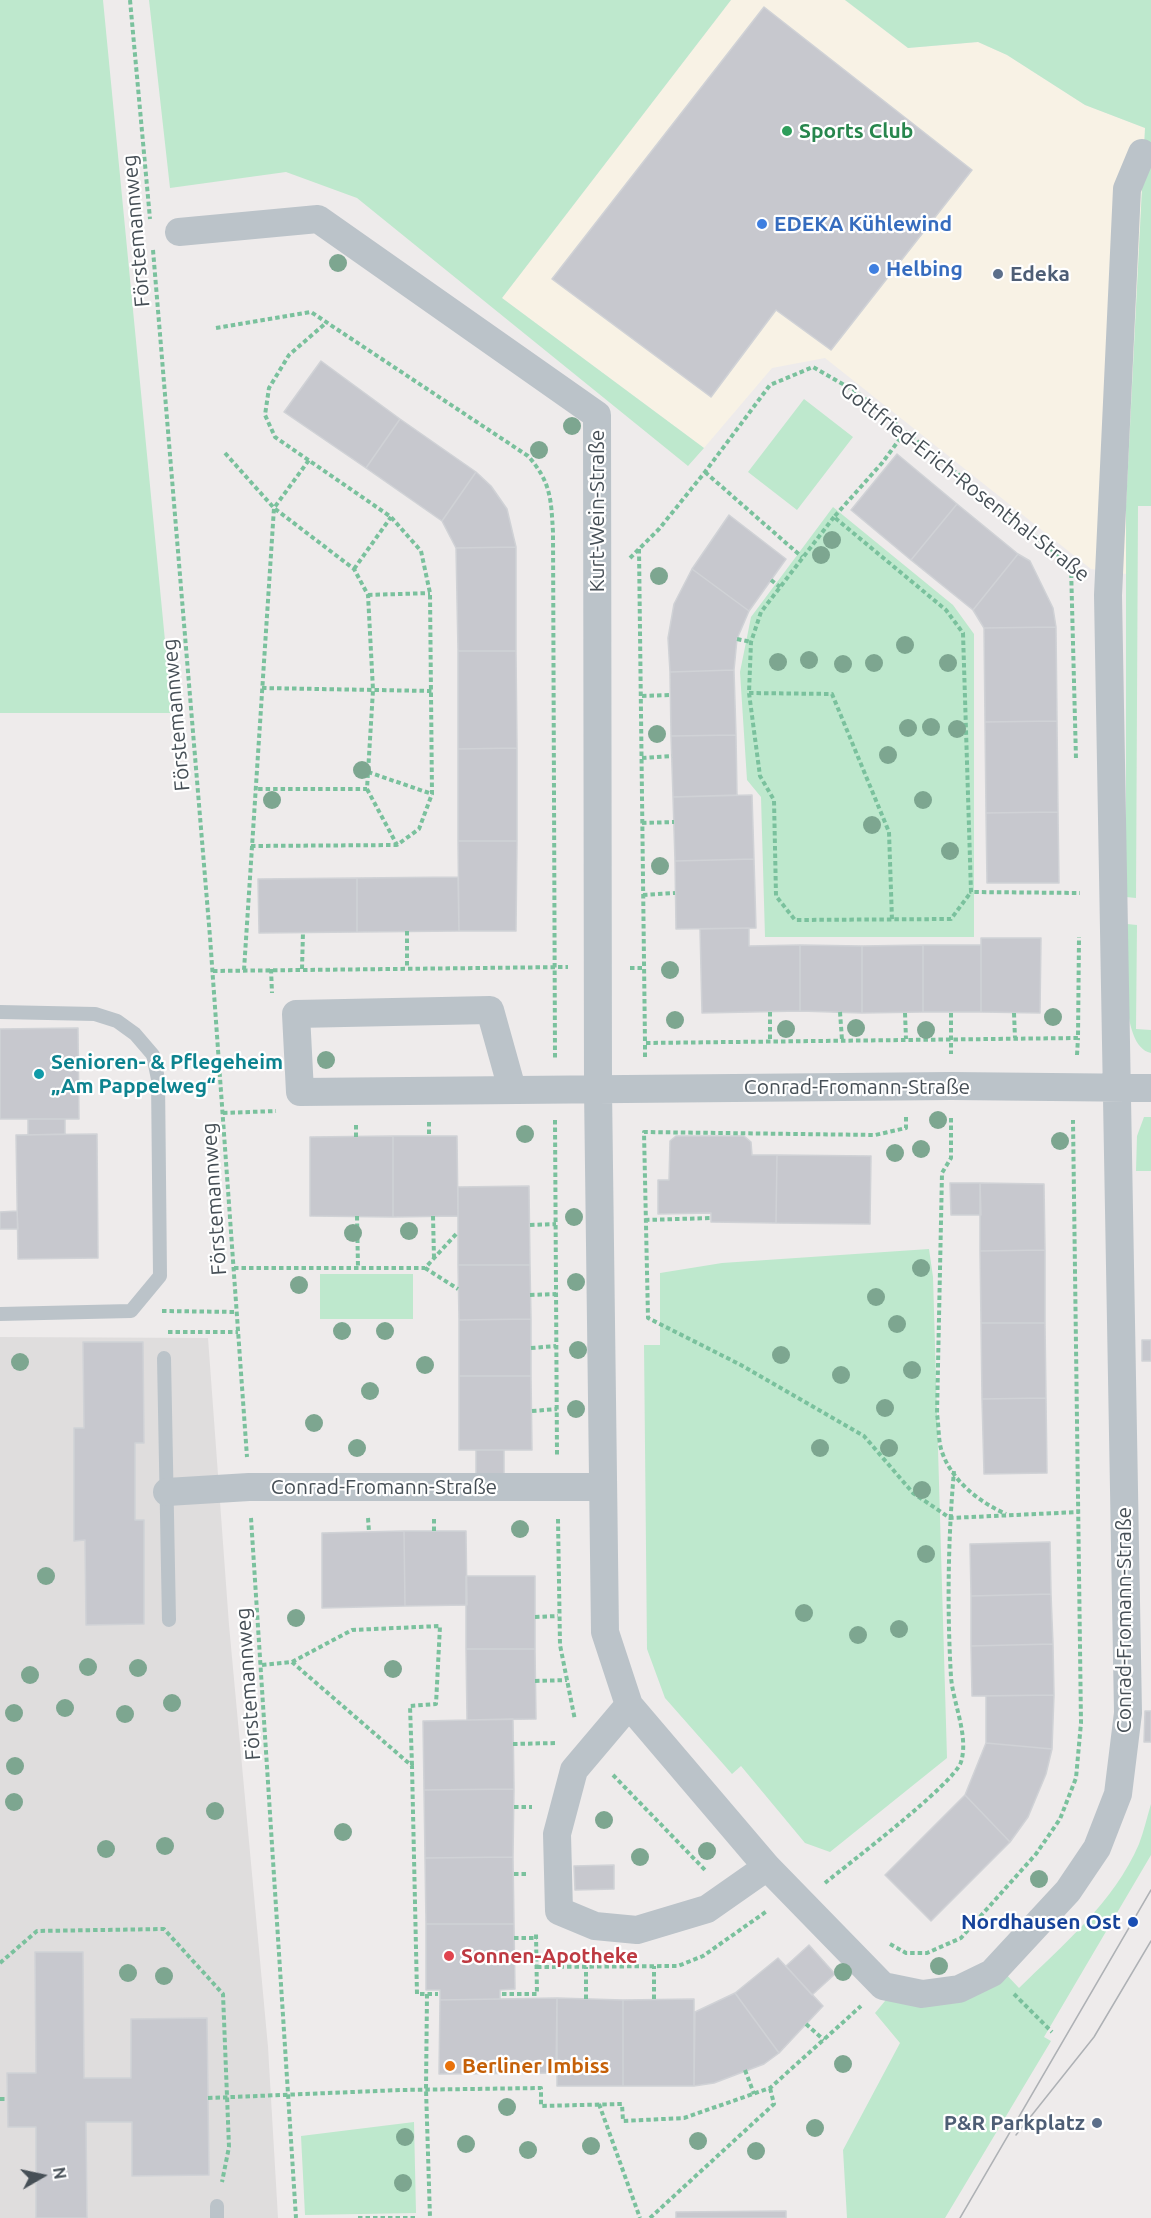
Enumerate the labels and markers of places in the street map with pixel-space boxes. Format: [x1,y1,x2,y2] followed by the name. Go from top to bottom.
[799,118,913,144] place label: Sports Club
[780,124,794,138] marker: Sports Club
[774,211,952,237] place label: EDEKA Kühlewind
[755,217,769,231] marker: EDEKA Kühlewind
[886,256,963,282] place label: Helbing
[1010,261,1070,287] place label: Edeka
[867,262,881,276] marker: Helbing
[991,267,1005,281] marker: Edeka
[51,1049,283,1099] place label: Senioren- & Pflegeheim „Am Pappelweg“
[32,1067,46,1081] marker: Senioren- & Pflegeheim „Am Pappelweg“
[961,1909,1121,1935] place label: Nordhausen Ost
[1126,1915,1140,1929] marker: Nordhausen Ost
[461,1943,638,1969] place label: Sonnen-Apotheke
[442,1949,456,1963] marker: Sonnen-Apotheke
[462,2053,610,2079] place label: Berliner Imbiss
[443,2059,457,2073] marker: Berliner Imbiss
[944,2110,1085,2136] place label: P&R Parkplatz
[1090,2116,1104,2130] marker: P&R Parkplatz

